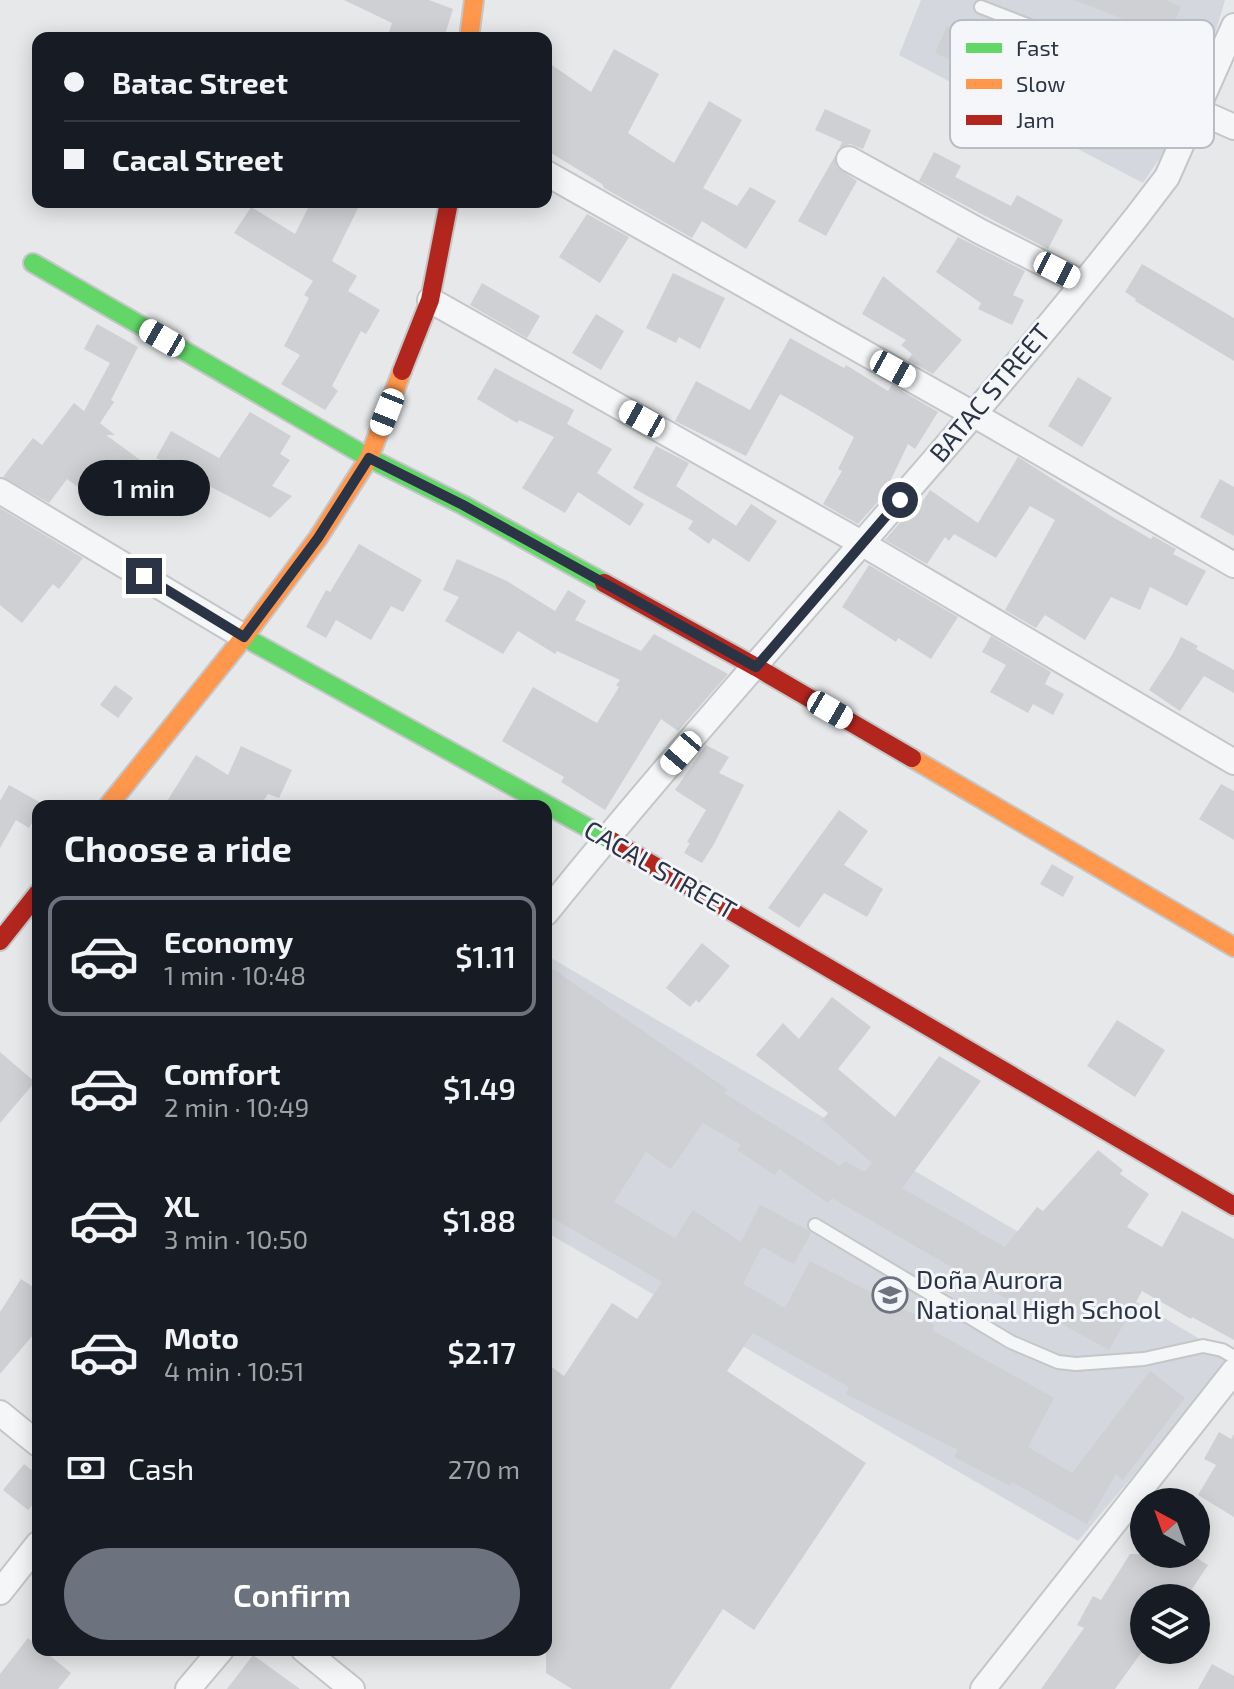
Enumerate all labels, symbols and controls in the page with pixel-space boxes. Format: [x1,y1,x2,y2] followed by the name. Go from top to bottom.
[950,20,1214,148] legend
[1016,34,1059,60] text: Fast
[112,64,288,100] text: Batac Street
[1016,70,1065,96] text: Slow
[1016,106,1055,132] text: Jam
[112,141,283,177] text: Cacal Street
[1030,248,1084,292] car
[135,316,189,360] car
[922,317,1056,468] street label: BATAC STREET
[866,347,920,391] car
[367,385,407,439] car
[615,397,669,441] car
[78,460,210,516] callout: 1 min
[113,472,175,503] text: 1 min
[882,482,918,518] route start
[126,558,162,594] route end
[803,688,857,732] car
[656,727,706,779] car
[579,813,742,925] street label: CACAL STREET
[64,826,292,869] text: Choose a ride
[68,920,140,992] icon: car
[164,923,293,959] text: Economy
[455,938,516,974] text: $1.11
[164,959,306,990] text: 1 min · 10:48
[68,1052,140,1124] icon: car
[164,1055,281,1091] text: Comfort
[443,1070,516,1106] text: $1.49
[164,1091,310,1122] text: 2 min · 10:49
[68,1184,140,1256] icon: car
[164,1187,199,1223] text: XL
[442,1202,516,1238] text: $1.88
[164,1223,308,1254] text: 3 min · 10:50
[916,1263,1161,1324] place label: Doña Aurora National High School
[871,1276,909,1314] school or university icon: Doña Aurora National High School
[68,1316,140,1388] icon: car
[164,1319,239,1355] text: Moto
[448,1334,516,1370] text: $2.17
[164,1355,304,1386] text: 4 min · 10:51
[64,1446,108,1490] icon: cash
[128,1450,194,1486] text: Cash
[448,1453,520,1484] text: 270 m
[1130,1488,1210,1568] north arrow
[1130,1488,1210,1664] map controls
[64,1548,520,1640] button: Confirm
[1130,1584,1210,1664] button: layers

